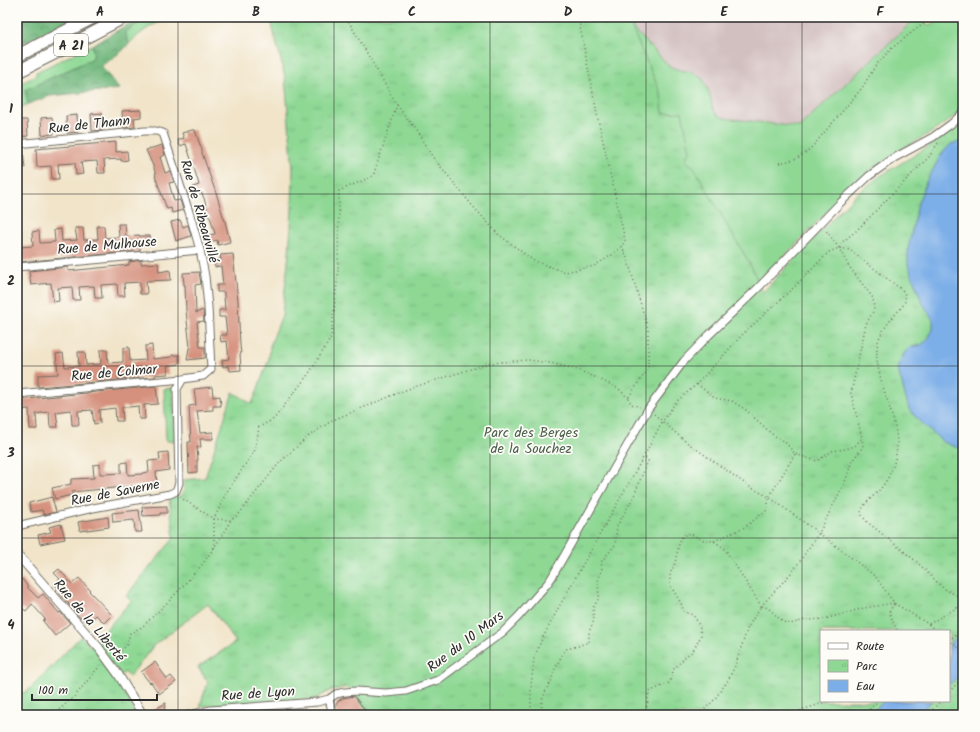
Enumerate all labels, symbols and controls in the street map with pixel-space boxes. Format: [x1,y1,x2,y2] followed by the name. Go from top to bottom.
[96,2,104,23] text: A
[252,2,260,23] text: B
[408,2,416,23] text: C
[564,2,573,23] text: D
[720,2,728,23] text: E
[876,2,884,23] text: F
[54,34,88,56] road number: A 21
[9,99,13,120] text: 1
[47,110,131,140] street label: Rue de Thann
[174,157,225,266] street label: Rue de Ribeauvillé
[56,231,158,261] street label: Rue de Mulhouse
[7,271,15,292] text: 2
[70,358,159,388] street label: Rue de Colmar
[484,422,578,460] park label: Parc des Berges de la Souchez
[6,443,15,464] text: 3
[69,473,162,512] street label: Rue de Saverne
[48,574,131,667] street label: Rue de la Liberté
[422,605,509,678] street label: Rue du 10 Mars
[7,615,15,636] text: 4
[820,630,950,702] legend
[856,637,885,656] text: Route
[856,657,877,676] text: Parc
[32,676,157,702] scale bar
[856,677,875,696] text: Eau
[221,680,296,708] street label: Rue de Lyon
[38,681,69,700] text: 100 m

